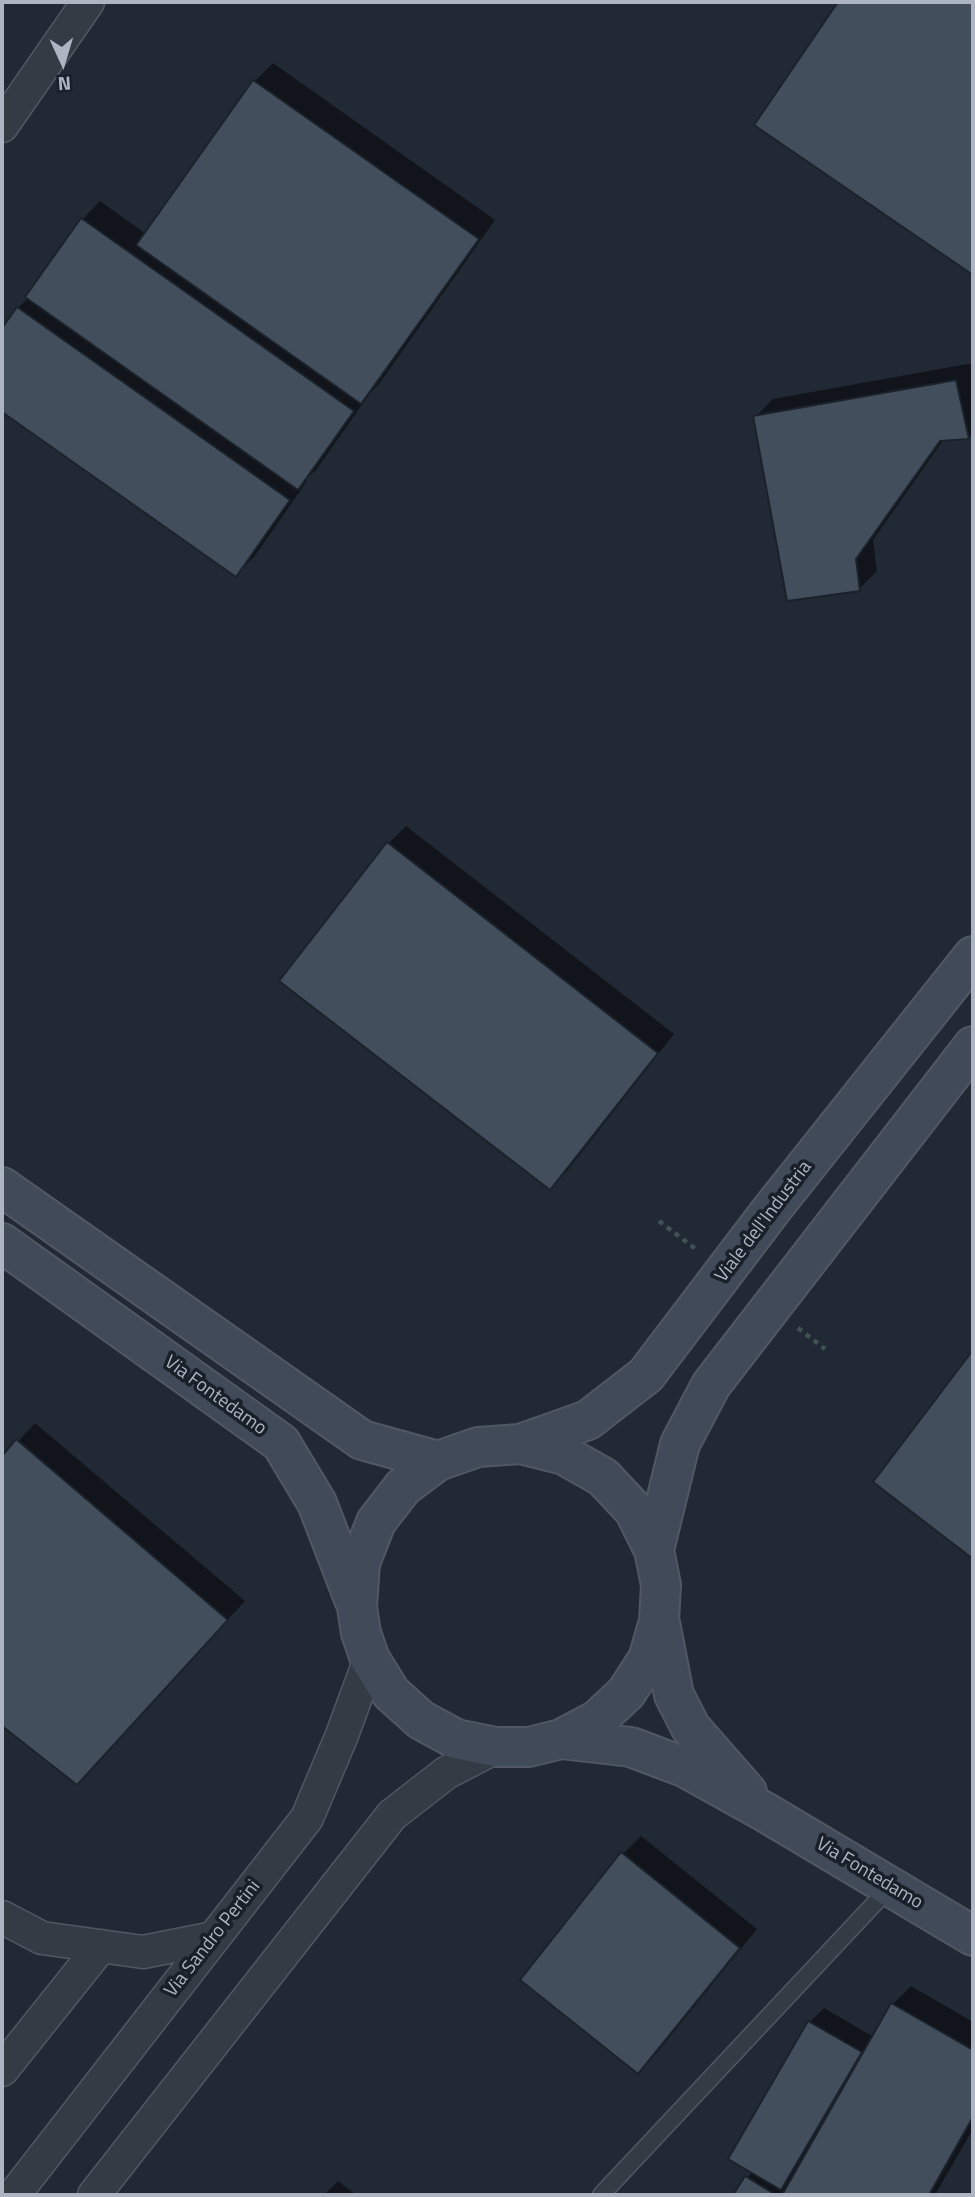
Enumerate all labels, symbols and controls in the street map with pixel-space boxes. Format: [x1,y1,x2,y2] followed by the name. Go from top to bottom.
[28,28,98,98] north arrow
[57,70,72,99] text: N
[711,1157,817,1287] street label: Viale dell'Industria
[160,1351,270,1441] street label: Via Fontedamo
[811,1833,927,1915] street label: Via Fontedamo
[160,1876,266,2002] street label: Via Sandro Pertini

